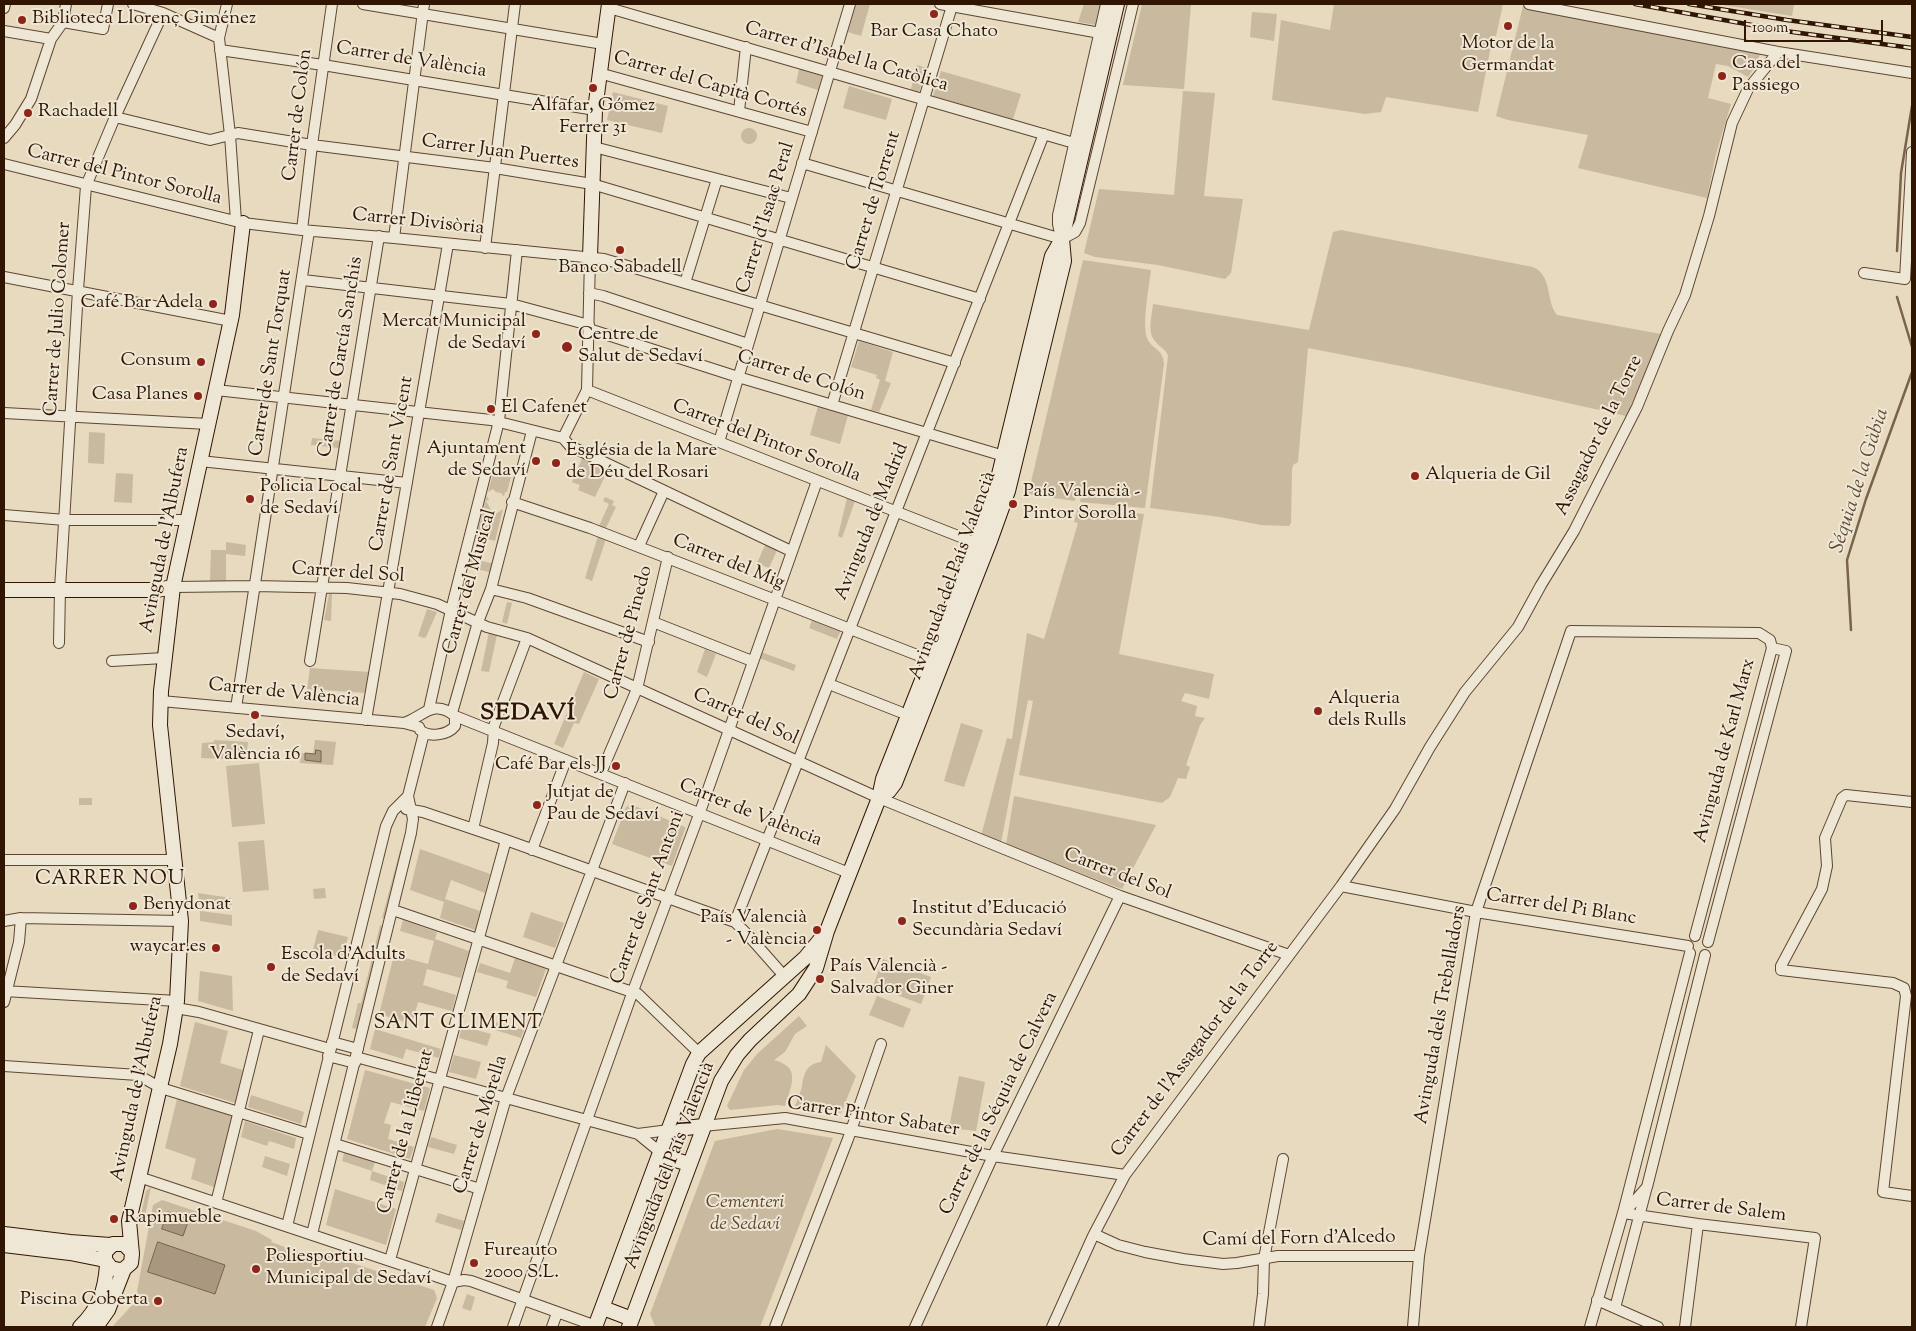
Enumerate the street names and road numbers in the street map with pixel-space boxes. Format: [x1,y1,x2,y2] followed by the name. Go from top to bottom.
[742,18,950,98] street label: Carrer d'Isabel la Catòlica
[334,38,488,84] street label: Carrer de València
[611,47,809,125] street label: Carrer del Capità Cortés
[280,48,318,182] street label: Carrer de Colón
[843,129,907,273] street label: Carrer de Torrent
[420,131,580,175] street label: Carrer Juan Puertes
[733,140,801,296] street label: Carrer d'Isaac Peral
[24,141,224,211] street label: Carrer del Pintor Sorolla
[351,205,485,241] street label: Carrer Divisòria
[41,221,77,417] street label: Carrer de Julio Colomer
[315,255,369,459] street label: Carrer de García Sanchis
[246,268,298,458] street label: Carrer de Sant Torquat
[734,347,868,407] street label: Carrer de Colón
[1551,352,1649,520] street label: Assagador de la Torre
[366,375,420,553] street label: Carrer de Sant Vicent
[669,396,863,488] street label: Carrer del Pintor Sorolla
[831,440,915,604] street label: Avinguda de Madrid
[137,445,195,635] street label: Avinguda de l'Albufera
[906,469,1002,683] street label: Avinguda del País Valencià
[439,507,503,657] street label: Carrer del Musical
[669,530,787,596] street label: Carrer del Mig
[291,559,405,589] street label: Carrer del Sol
[601,563,659,703] street label: Carrer de Pinedo
[1690,656,1762,846] street label: Avinguda de Karl Marx
[207,675,361,713] street label: Carrer de València
[689,685,801,751] street label: Carrer del Sol
[675,775,825,853] street label: Carrer de València
[607,808,691,988] street label: Carrer de Sant Antoni
[1060,844,1174,906] street label: Carrer del Sol
[1484,885,1638,931] street label: Carrer del Pi Blanc
[1412,904,1472,1126] street label: Avinguda dels Treballadors
[1107,937,1285,1163] street label: Carrer de l'Assagador de la Torre
[936,989,1064,1219] street label: Carrer de la Séquia de Calvera
[107,994,169,1184] street label: Avinguda de l'Albufera
[374,1047,440,1217] street label: Carrer de la Llibertat
[450,1053,514,1197] street label: Carrer de Morella
[621,1059,721,1273] street label: Avinguda del País Valencià
[785,1093,961,1143] street label: Carrer Pintor Sabater
[1655,1190,1787,1228] street label: Carrer de Salem
[1202,1227,1396,1253] street label: Camí del Forn d'Alcedo

